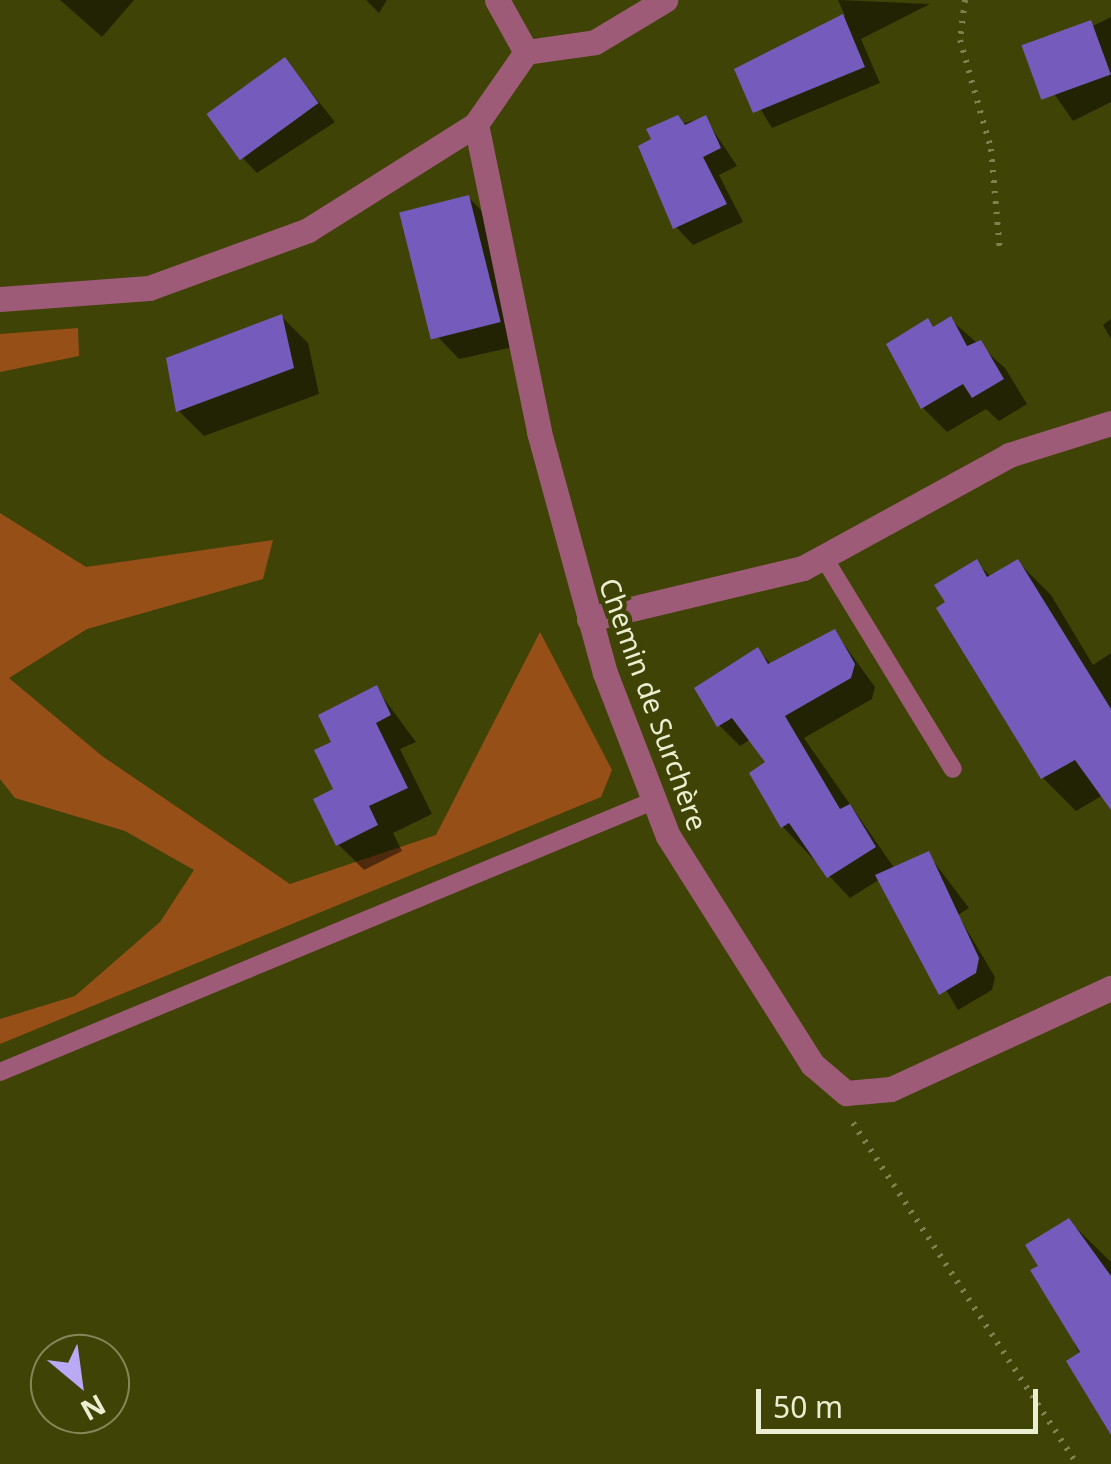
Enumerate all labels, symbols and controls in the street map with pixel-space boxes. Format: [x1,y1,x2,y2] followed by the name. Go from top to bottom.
[593,573,715,835] street label: Chemin de Surchère
[30,1334,130,1434] north arrow
[761,1369,1044,1431] scale bar
[74,1386,113,1431] text: N
[773,1386,843,1427] text: 50 m

